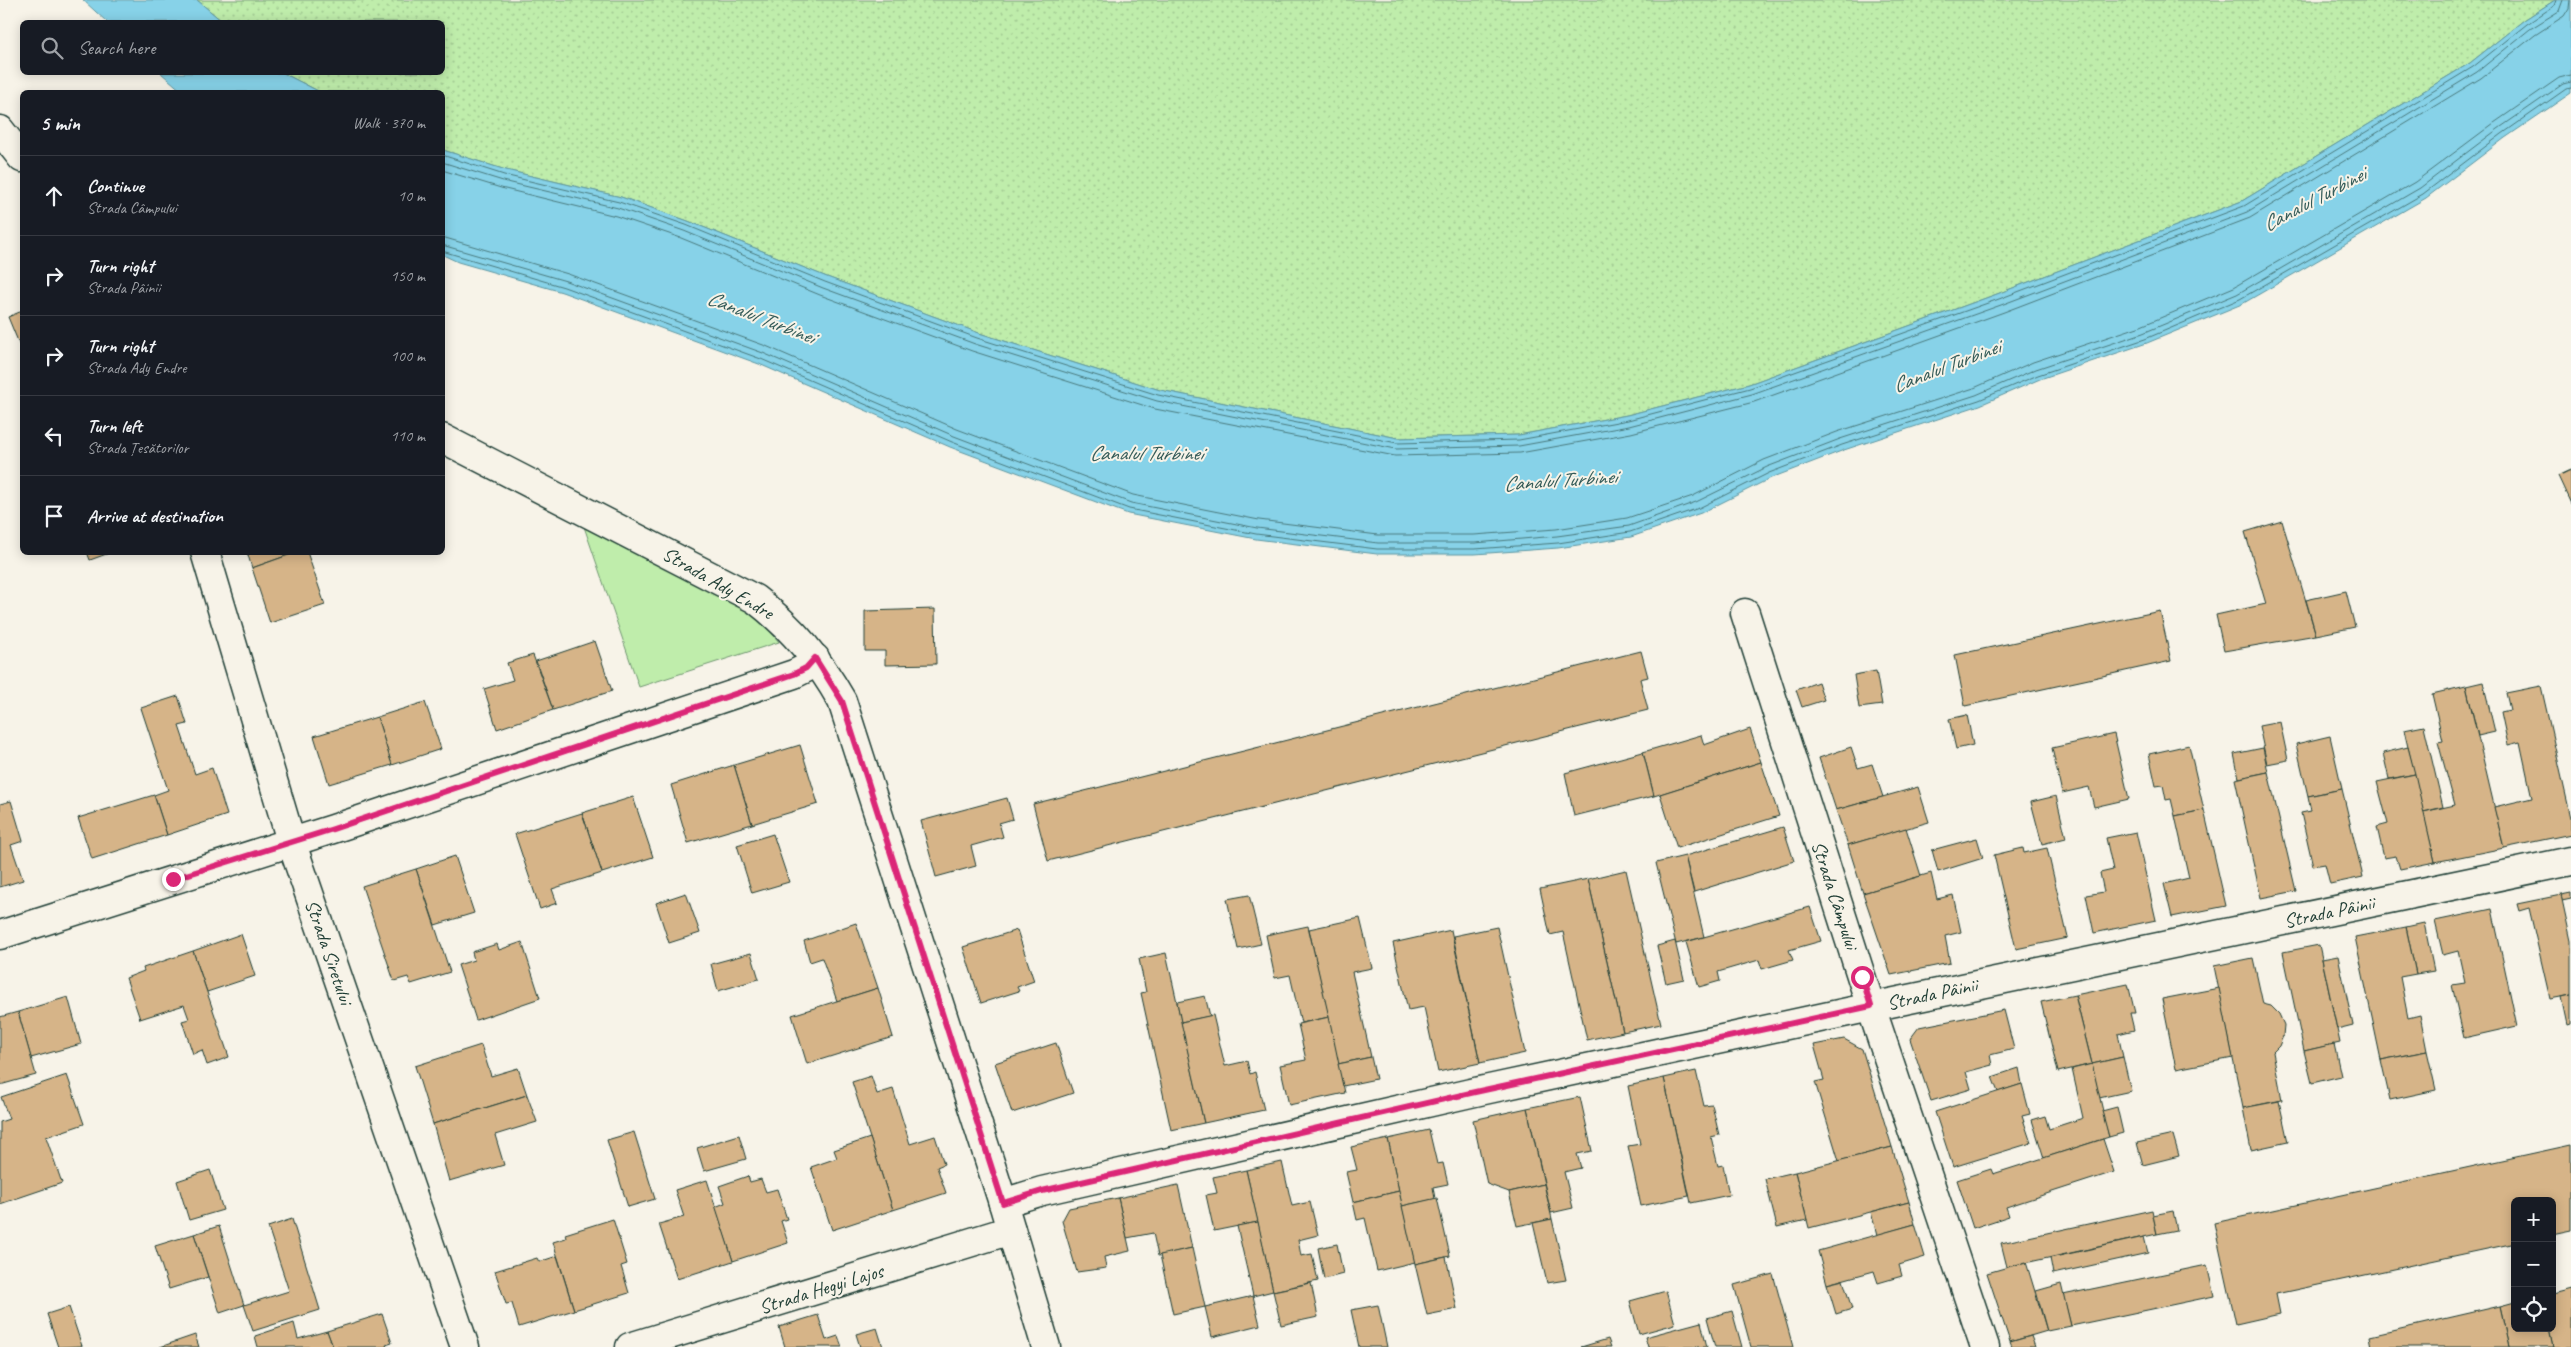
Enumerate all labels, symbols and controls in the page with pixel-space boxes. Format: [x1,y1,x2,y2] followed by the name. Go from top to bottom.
[20,20,445,75] search box
[38,34,66,62] icon: search
[78,36,155,60] text: Search here
[40,110,80,136] text: 5 min
[353,113,425,133] text: Walk · 370 m
[2258,159,2375,237] water label: Canalul Turbinei
[87,174,144,198] text: Continue
[40,182,68,210] icon: ahead
[398,186,425,206] text: 10 m
[87,198,177,218] text: Strada Câmpului
[87,254,154,278] text: Turn right
[40,262,68,290] icon: right
[391,266,425,286] text: 150 m
[87,278,160,298] text: Strada Pâinii
[703,285,823,351] water label: Canalul Turbinei
[1888,332,2008,398] water label: Canalul Turbinei
[87,334,154,358] text: Turn right
[40,342,68,370] icon: right
[391,346,425,366] text: 100 m
[87,358,186,378] text: Strada Ady Endre
[87,414,142,438] text: Turn left
[40,422,68,450] icon: left
[391,426,425,446] text: 110 m
[87,438,189,458] text: Strada Țesătorilor
[1089,440,1208,466] water label: Canalul Turbinei
[1503,463,1622,497] water label: Canalul Turbinei
[40,502,68,530] icon: arrive
[87,504,223,528] text: Arrive at destination
[658,541,779,626] street label: Strada Ady Endre
[1806,838,1865,954] street label: Strada Câmpului
[162,868,185,891] route end
[2282,890,2379,934] street label: Strada Pâinii
[299,896,359,1010] street label: Strada Siretului
[1851,966,1874,989] route start
[1885,972,1982,1016] street label: Strada Pâinii
[2511,1197,2556,1332] map controls
[2511,1197,2556,1242] button: +
[2511,1242,2556,1287] button: −
[756,1258,888,1320] street label: Strada Hegyi Lajos
[2511,1287,2556,1332] button: locate

